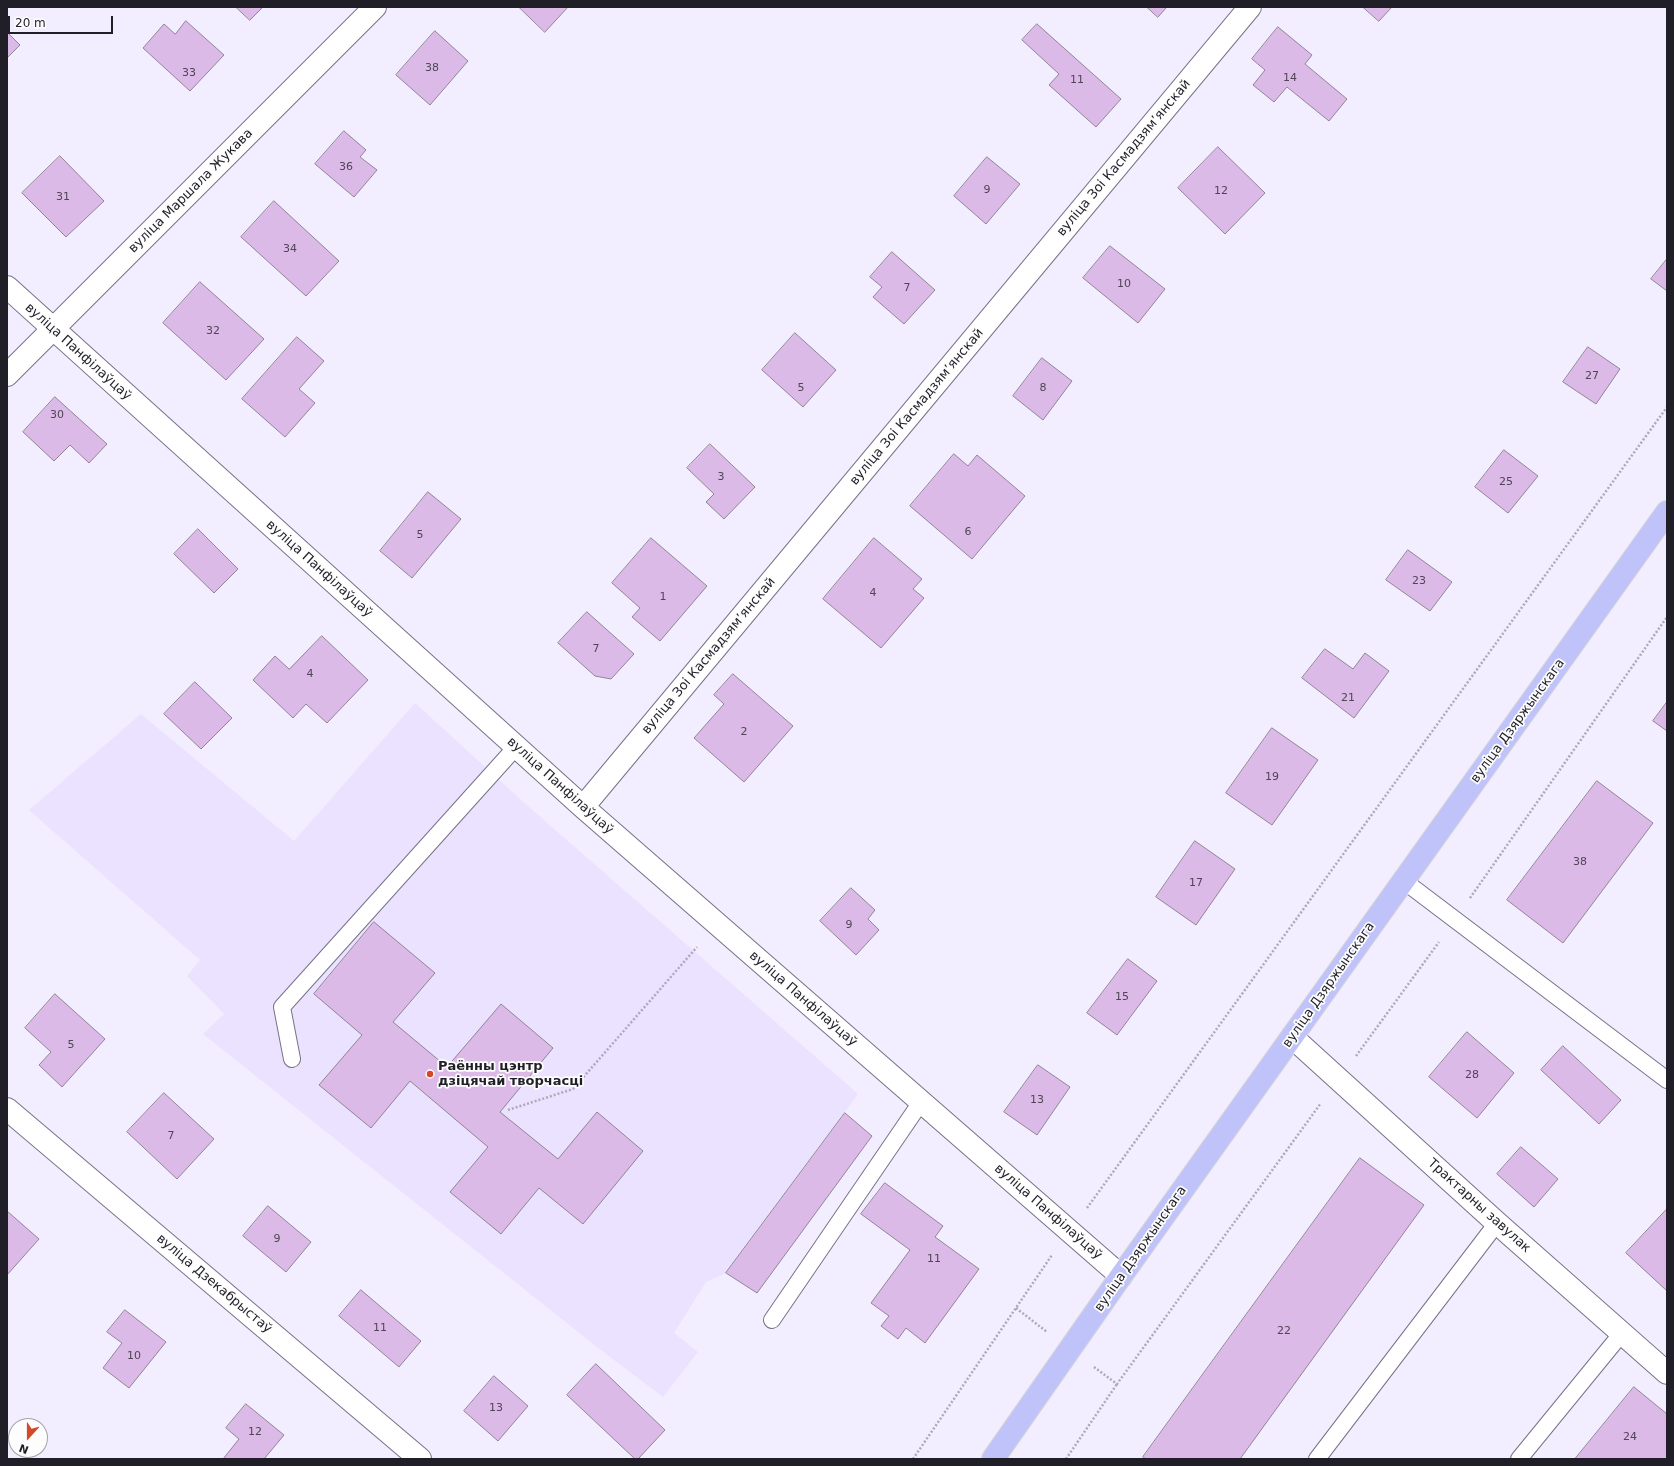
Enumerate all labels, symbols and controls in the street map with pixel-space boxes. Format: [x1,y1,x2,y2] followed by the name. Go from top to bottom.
[10,8,115,34] scale bar
[15,16,46,30] text: 20 m
[425,61,439,75] house number: 38
[182,66,196,80] house number: 33
[1283,71,1297,85] house number: 14
[1070,73,1084,87] house number: 11
[1054,76,1194,240] street label: вуліца Зоі Касмадзямʼянскай
[126,126,256,256] street label: вуліца Маршала Жукава
[339,160,353,174] house number: 36
[984,183,990,197] house number: 9
[1214,184,1228,198] house number: 12
[56,190,70,204] house number: 31
[283,242,297,256] house number: 34
[1117,277,1131,291] house number: 10
[904,281,910,295] house number: 7
[22,300,134,404] street label: вуліца Панфілаўцаў
[206,324,220,338] house number: 32
[847,325,987,489] street label: вуліца Зоі Касмадзямʼянскай
[1585,369,1599,383] house number: 27
[798,381,804,395] house number: 5
[1040,381,1046,395] house number: 8
[50,408,64,422] house number: 30
[718,470,724,484] house number: 3
[1499,475,1513,489] house number: 25
[263,517,375,621] street label: вуліца Панфілаўцаў
[965,525,971,539] house number: 6
[417,528,423,542] house number: 5
[639,574,779,738] street label: вуліца Зоі Касмадзямʼянскай
[1412,574,1426,588] house number: 23
[870,586,876,600] house number: 4
[660,590,666,604] house number: 1
[593,642,599,656] house number: 7
[1468,656,1568,786] street label: вуліца Дзяржынскага
[307,667,313,681] house number: 4
[1341,691,1355,705] house number: 21
[741,725,747,739] house number: 2
[504,734,616,838] street label: вуліца Панфілаўцаў
[1265,770,1279,784] house number: 19
[1573,855,1587,869] house number: 38
[1189,876,1203,890] house number: 17
[846,918,852,932] house number: 9
[1280,919,1378,1051] street label: вуліца Дзяржынскага
[746,948,860,1050] street label: вуліца Панфілаўцаў
[1115,990,1129,1004] house number: 15
[68,1038,74,1052] house number: 5
[438,1059,583,1090] place label: Раённы цэнтр дзіцячай творчасці
[1465,1068,1479,1082] house number: 28
[425,1069,435,1079] marker: Раённы цэнтр дзіцячай творчасці
[1030,1093,1044,1107] house number: 13
[168,1129,174,1143] house number: 7
[1424,1156,1534,1256] street label: Трактарны завулак
[991,1161,1105,1263] street label: вуліца Панфілаўцаў
[1092,1183,1190,1315] street label: вуліца Дзяржынскага
[153,1231,275,1337] street label: вуліца Дзекабрыстаў
[274,1232,280,1246] house number: 9
[927,1252,941,1266] house number: 11
[373,1321,387,1335] house number: 11
[1277,1324,1291,1338] house number: 22
[127,1349,141,1363] house number: 10
[489,1401,503,1415] house number: 13
[8,1418,48,1458] north arrow
[248,1425,262,1439] house number: 12
[1623,1430,1637,1444] house number: 24
[17,1441,31,1456] text: N

